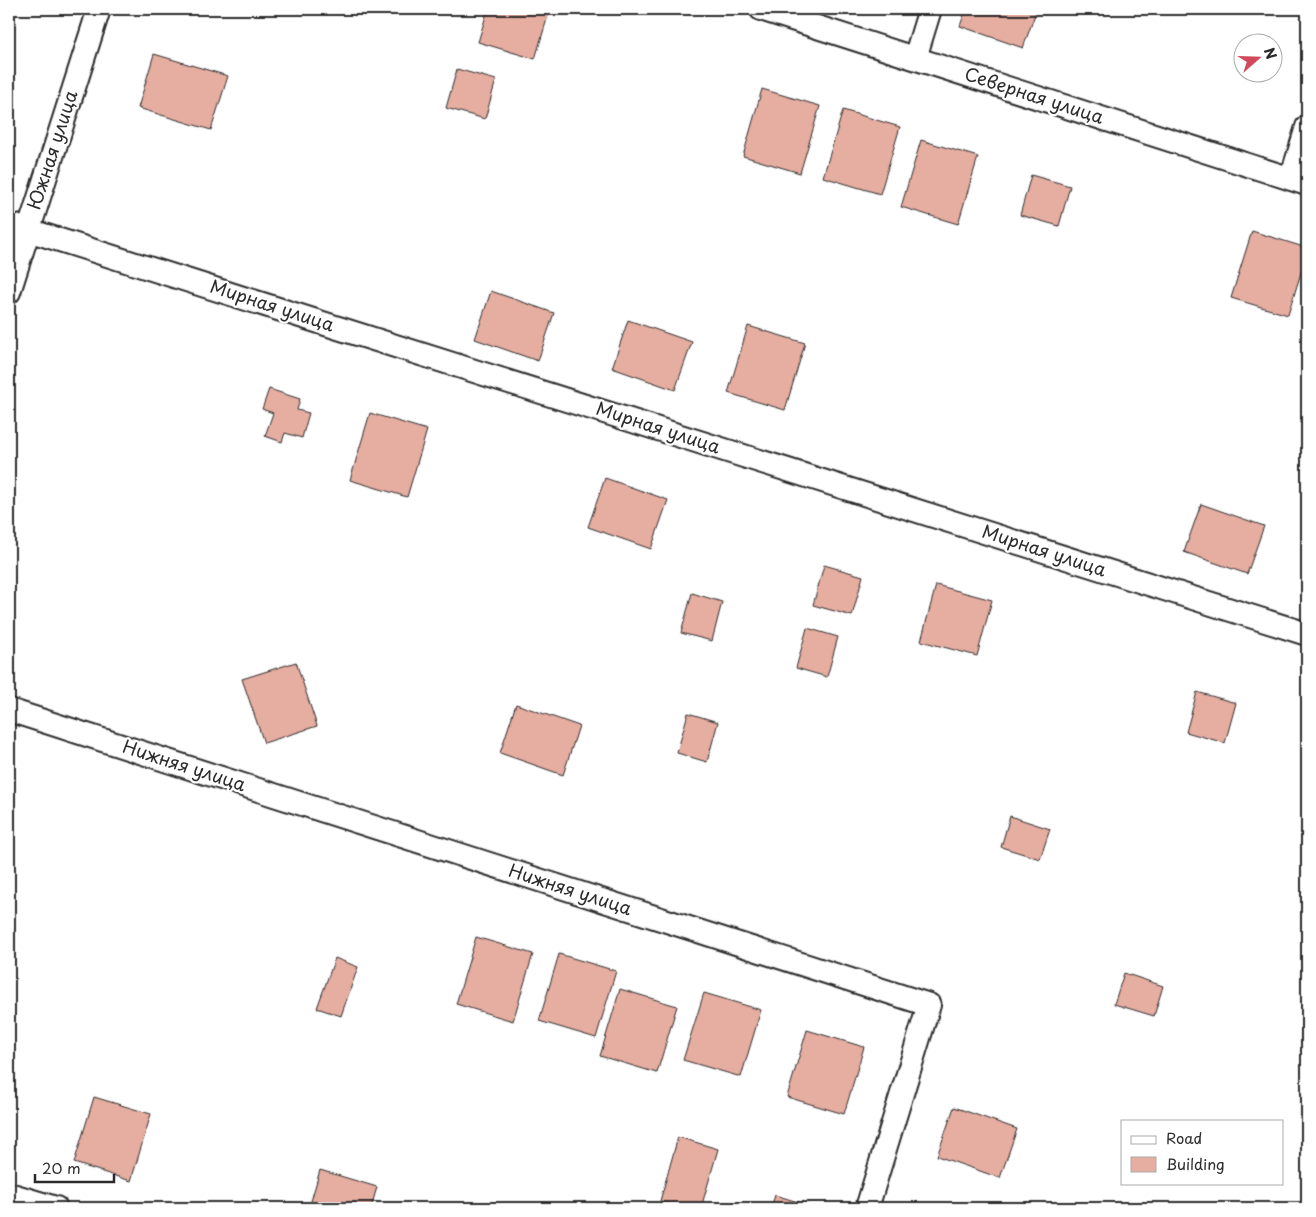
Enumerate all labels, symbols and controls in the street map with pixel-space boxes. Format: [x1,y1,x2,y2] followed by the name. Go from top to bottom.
[1234,32,1284,82] north arrow
[1259,45,1282,62] text: N
[961,59,1108,130] street label: Северная улица
[20,86,84,213] street label: Южная улица
[207,272,339,338] street label: Мирная улица
[593,394,725,460] street label: Мирная улица
[979,517,1111,583] street label: Мирная улица
[119,732,250,797] street label: Нижняя улица
[505,856,636,921] street label: Нижняя улица
[1121,1120,1284,1184] legend
[1166,1126,1202,1149] text: Road
[35,1152,114,1184] scale bar
[1166,1152,1225,1175] text: Building
[42,1156,81,1179] text: 20 m

